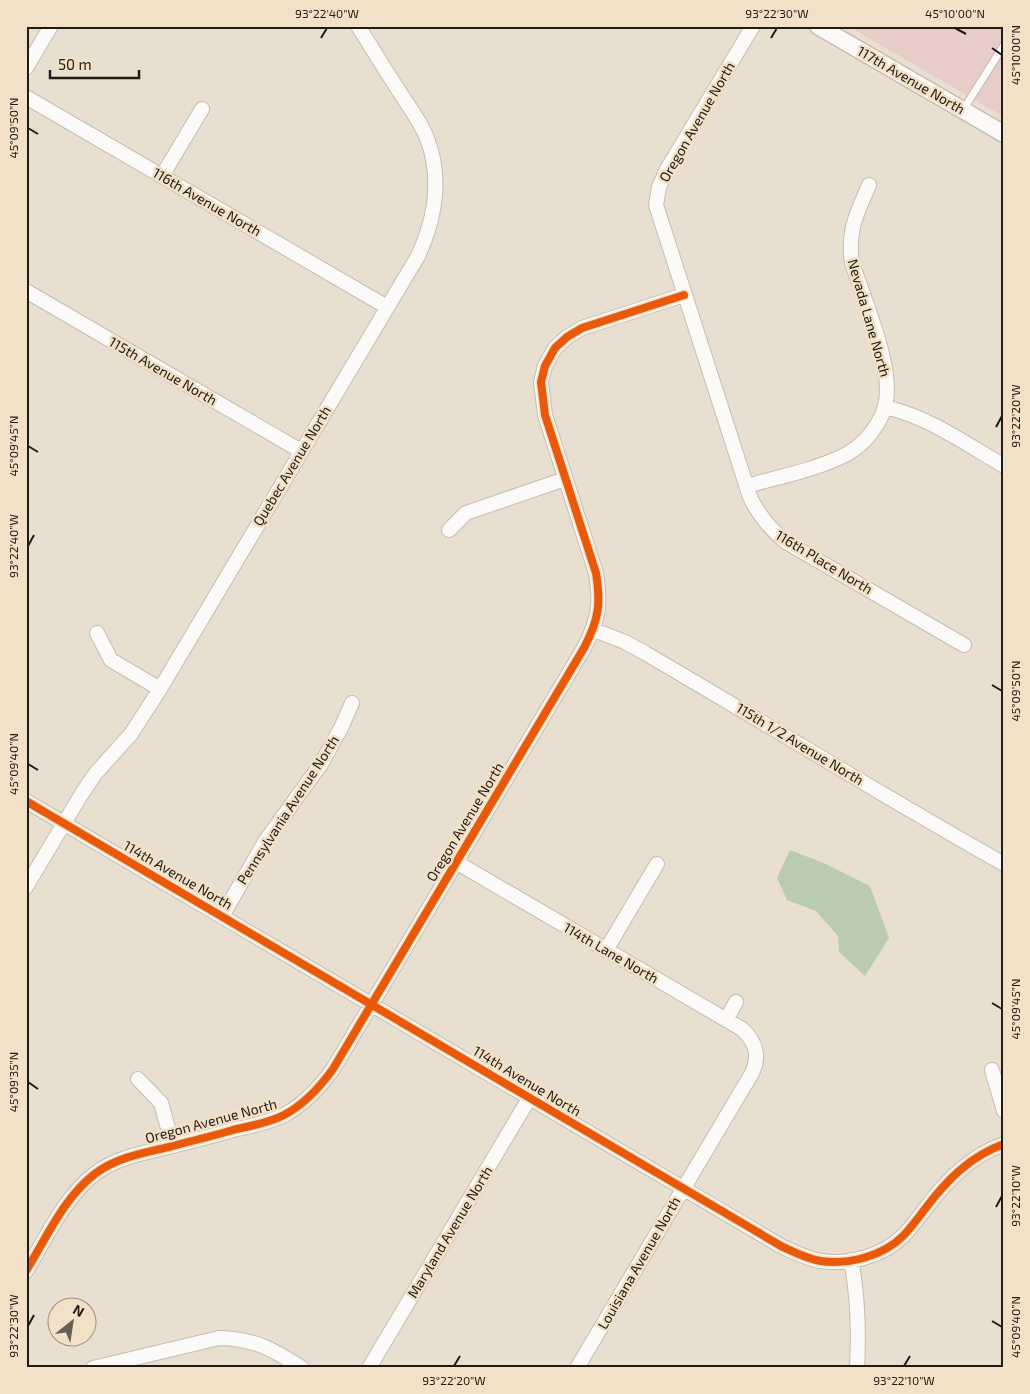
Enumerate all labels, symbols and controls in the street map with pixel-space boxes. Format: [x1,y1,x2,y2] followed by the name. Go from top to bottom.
[295,6,359,20] text: 93°22'40"W
[745,6,809,20] text: 93°22'30"W
[925,6,985,20] text: 45°10'00"N
[1008,25,1022,85] text: 45°10'00"N
[854,42,968,117] street label: 117th Avenue North
[50,48,139,80] scale bar
[58,55,92,73] text: 50 m
[655,59,738,185] street label: Oregon Avenue North
[6,97,20,159] text: 45°09'50"N
[150,164,264,240] street label: 116th Avenue North
[845,257,894,379] street label: Nevada Lane North
[106,333,220,408] street label: 115th Avenue North
[1008,384,1022,448] text: 93°22'20"W
[249,403,334,529] street label: Quebec Avenue North
[6,415,20,477] text: 45°09'45"N
[6,514,20,578] text: 93°22'40"W
[773,526,876,597] street label: 116th Place North
[1008,660,1022,722] text: 45°09'50"N
[733,699,867,788] street label: 115th 1/2 Avenue North
[233,732,342,887] street label: Pennsylvania Avenue North
[6,733,20,795] text: 45°09'40"N
[422,759,507,884] street label: Oregon Avenue North
[121,836,236,913] street label: 114th Avenue North
[561,918,662,987] street label: 114th Lane North
[1008,978,1022,1040] text: 45°09'45"N
[470,1042,584,1120] street label: 114th Avenue North
[6,1052,20,1112] text: 45°09'35"N
[143,1095,279,1146] street label: Oregon Avenue North
[403,1163,496,1301] street label: Maryland Avenue North
[1008,1165,1022,1227] text: 93°22'10"W
[594,1193,684,1332] street label: Louisiana Avenue North
[6,1294,20,1358] text: 93°22'30"W
[48,1296,98,1346] north arrow
[1008,1296,1022,1358] text: 45°09'40"N
[70,1300,87,1320] text: N
[422,1373,486,1387] text: 93°22'20"W
[873,1373,935,1387] text: 93°22'10"W

